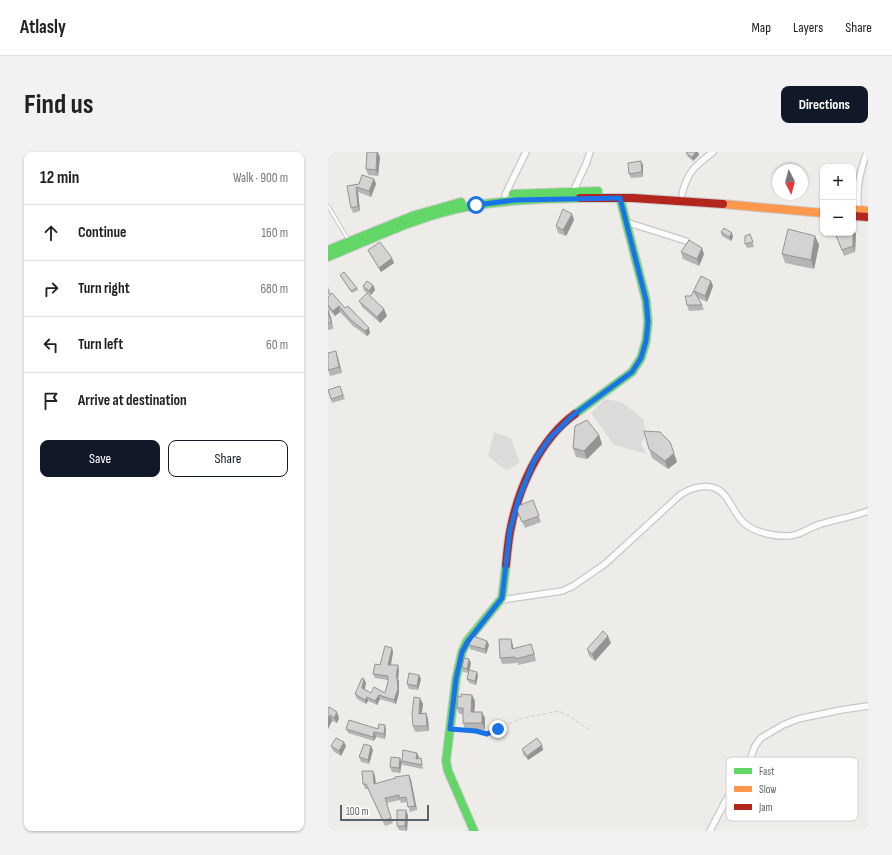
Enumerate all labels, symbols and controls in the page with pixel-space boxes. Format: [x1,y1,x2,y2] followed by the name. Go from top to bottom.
[20,16,66,39] text: Atlasly
[751,19,771,36] text: Map
[793,19,823,36] text: Layers
[845,19,872,36] text: Share
[781,86,868,123] button: Directions
[24,88,93,121] text: Find us
[772,164,808,200] north arrow
[820,164,856,236] map controls
[820,164,856,200] button: +
[40,168,79,188] text: 12 min
[233,170,288,186] text: Walk · 900 m
[467,196,485,214] route start
[820,200,856,236] button: −
[40,222,62,244] icon: ahead
[78,223,127,242] text: Continue
[262,225,288,241] text: 160 m
[40,278,62,300] icon: right
[78,279,130,298] text: Turn right
[260,281,288,297] text: 680 m
[40,334,62,356] icon: left
[78,335,123,354] text: Turn left
[266,337,288,353] text: 60 m
[40,390,62,412] icon: arrive
[78,391,187,410] text: Arrive at destination
[40,440,160,477] button: Save
[168,440,288,477] button: Share
[489,720,507,738] route end
[726,757,858,821] legend
[759,765,775,778] text: Fast
[759,783,776,796] text: Slow
[758,801,773,814] text: Jam
[340,803,429,822] scale bar
[346,805,368,818] text: 100 m

